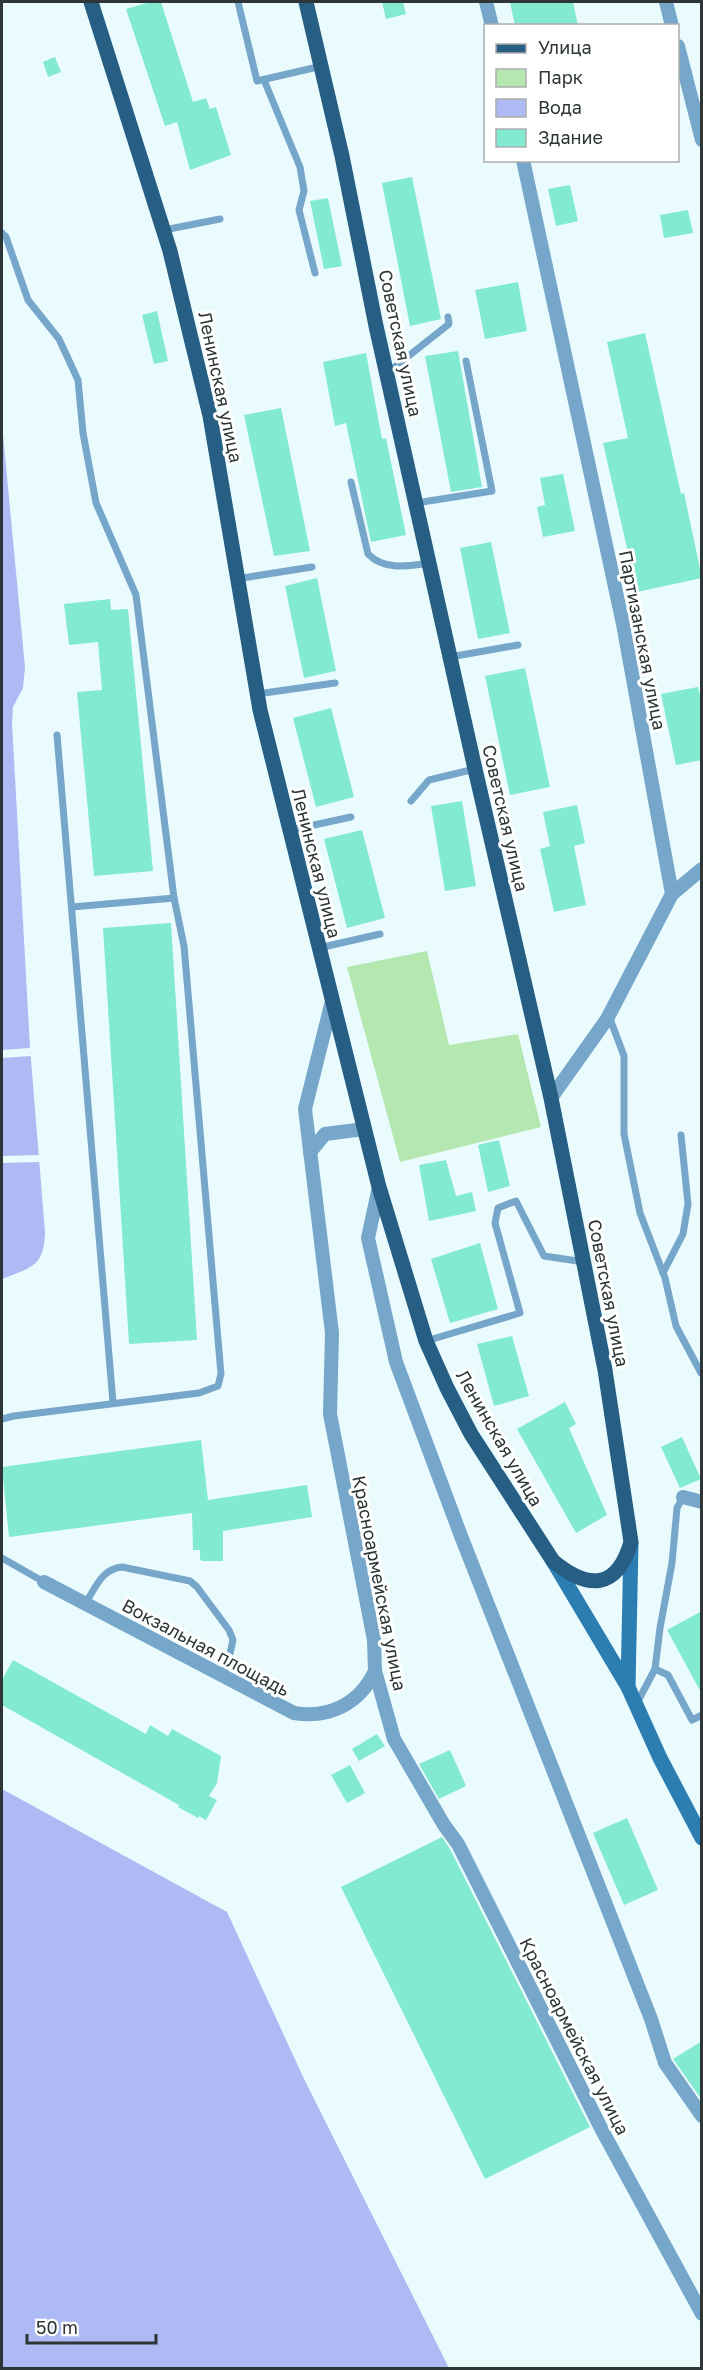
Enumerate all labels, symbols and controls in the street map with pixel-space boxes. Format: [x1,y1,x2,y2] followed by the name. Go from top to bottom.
[484,24,679,162] legend
[538,36,592,58] text: Улица
[538,66,583,88] text: Парк
[538,96,582,118] text: Вода
[538,126,603,148] text: Здание
[375,267,427,419] street label: Советская улица
[194,309,248,465] street label: Ленинская улица
[615,548,671,732] street label: Партизанская улица
[478,743,534,893] street label: Советская улица
[288,786,346,940] street label: Ленинская улица
[584,1217,634,1369] street label: Советская улица
[452,1366,548,1510] street label: Ленинская улица
[348,1474,412,1692] street label: Красноармейская улица
[119,1594,293,1700] street label: Вокзальная площадь
[516,1934,634,2138] street label: Красноармейская улица
[27,2307,156,2345] scale bar
[36,2316,78,2338] text: 50 m

